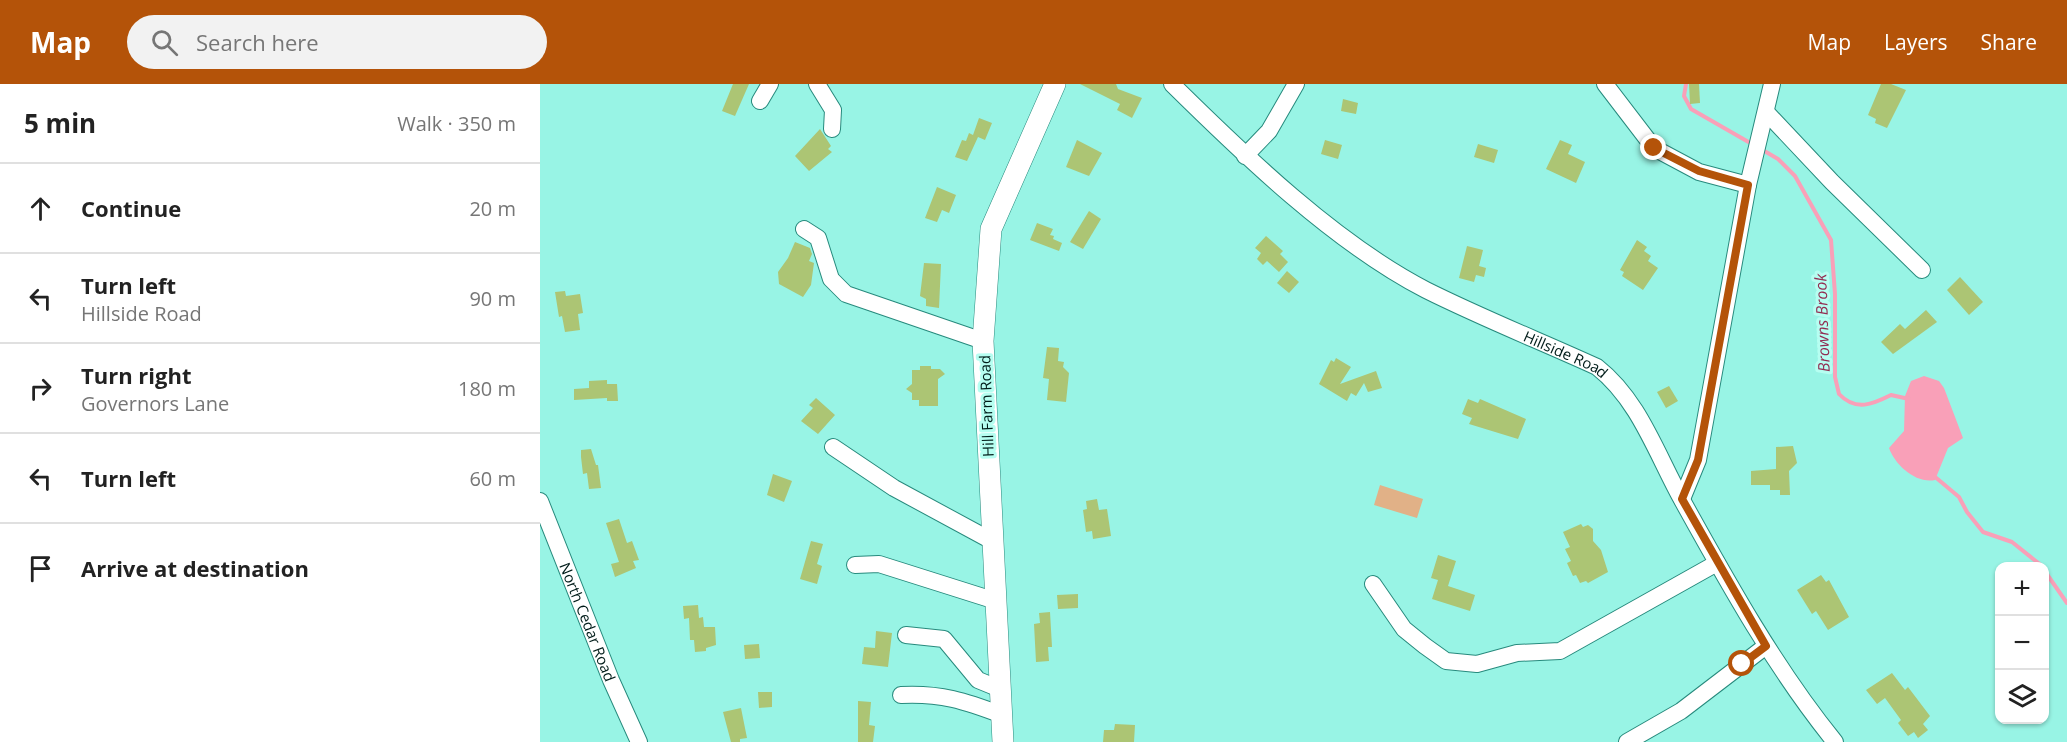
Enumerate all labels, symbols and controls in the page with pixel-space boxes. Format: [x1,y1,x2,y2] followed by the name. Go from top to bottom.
[127,15,547,69] search box
[30,23,91,61] text: Map
[148,26,181,59] icon: search
[196,27,319,57] text: Search here
[1808,28,1851,56] text: Map
[1884,28,1948,56] text: Layers
[1981,28,2037,56] text: Share
[24,105,96,141] text: 5 min
[397,110,516,137] text: Walk · 350 m
[1640,134,1666,160] route end
[24,192,57,225] icon: ahead
[81,193,181,223] text: Continue
[469,195,516,222] text: 20 m
[81,270,176,300] text: Turn left
[1809,272,1835,373] water label: Browns Brook
[24,282,57,315] icon: left
[469,285,516,312] text: 90 m
[81,300,202,327] text: Hillside Road
[1521,326,1612,382] street label: Hillside Road
[974,355,998,457] street label: Hill Farm Road
[81,360,192,390] text: Turn right
[24,372,57,405] icon: right
[458,375,516,402] text: 180 m
[81,390,229,417] text: Governors Lane
[24,462,57,495] icon: left
[81,463,176,493] text: Turn left
[469,465,516,492] text: 60 m
[24,552,57,585] icon: arrive
[81,553,309,583] text: Arrive at destination
[555,559,620,684] street label: North Cedar Road
[1995,562,2049,724] map controls
[1995,562,2049,616] button: +
[1995,616,2049,670] button: −
[1728,650,1754,676] route start
[1995,670,2049,724] button: layers

